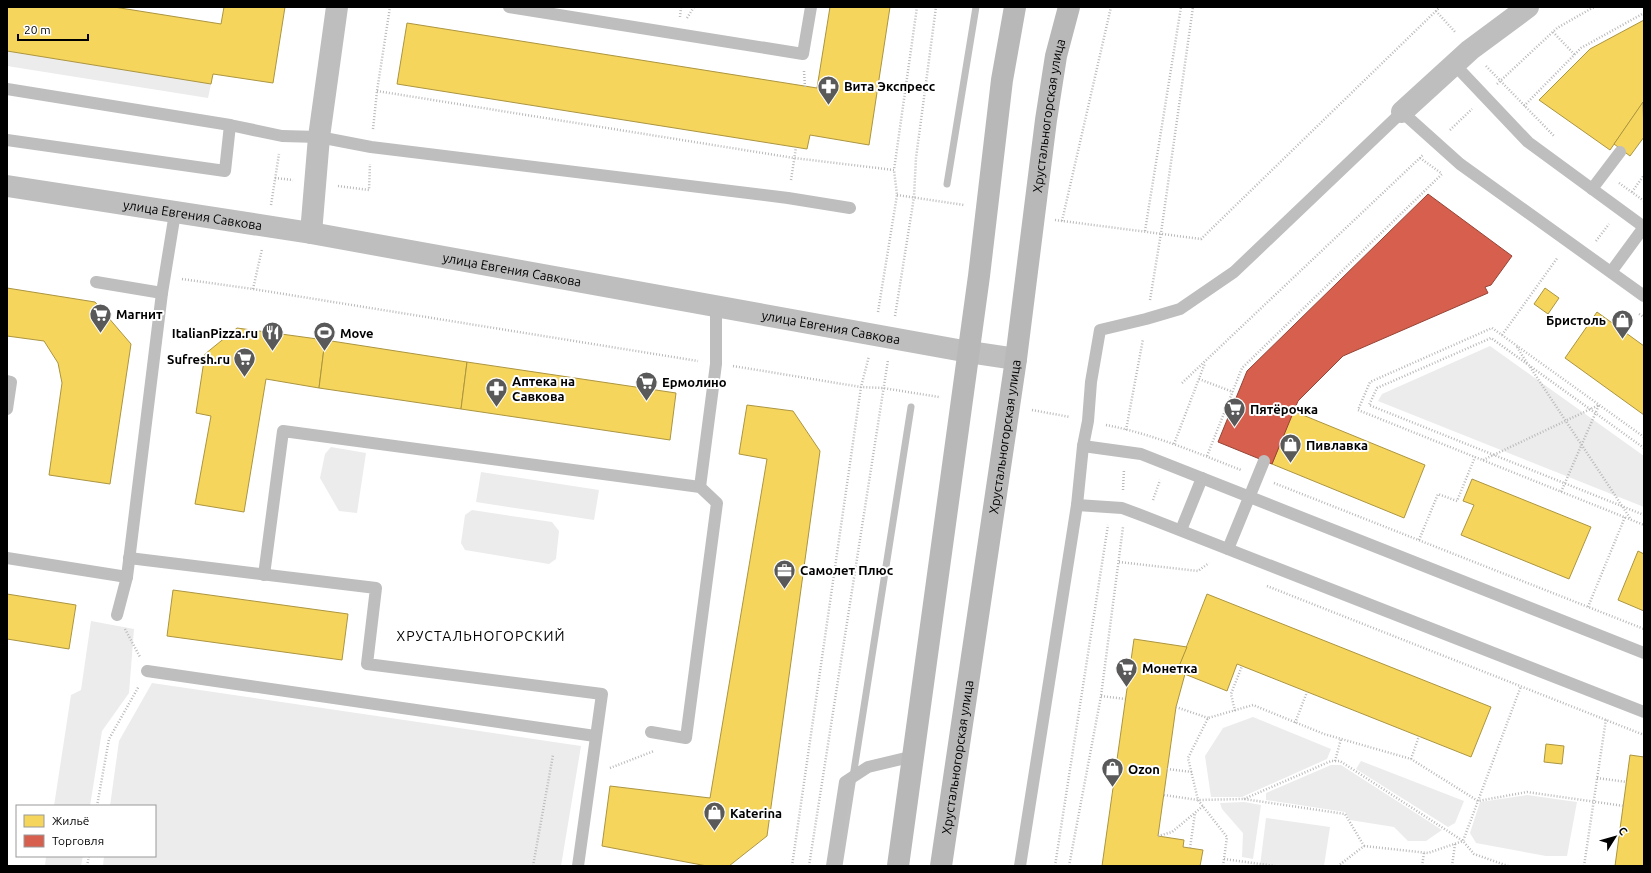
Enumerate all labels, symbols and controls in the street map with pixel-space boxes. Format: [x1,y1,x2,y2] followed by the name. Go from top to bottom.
[18,16,88,42] scale bar
[24,23,51,36] text: 20 m
[1030,37,1067,194] street label: Хрустальногорская улица
[816,73,842,106] pharmacy icon: Вита Экспресс
[844,79,936,93] place label: Вита Экспресс
[122,197,263,232] street label: улица Евгения Савкова
[442,250,583,289] street label: улица Евгения Савкова
[88,301,114,334] supermarket icon: Магнит
[116,307,163,321] place label: Магнит
[1609,307,1635,340] shop icon: Бристоль
[761,308,901,346] street label: улица Евгения Савкова
[1546,313,1606,327] place label: Бристоль
[260,320,286,353] restaurant icon: ItalianPizza.ru
[312,320,338,353] sports icon: Move
[172,326,258,340] place label: ItalianPizza.ru
[340,326,374,340] place label: Move
[232,346,258,379] supermarket icon: Sufresh.ru
[167,352,230,366] place label: Sufresh.ru
[986,359,1023,515] street label: Хрустальногорская улица
[633,369,659,402] supermarket icon: Ермолино
[512,374,575,403] place label: Аптека на Савкова
[483,375,509,408] pharmacy icon: Аптека на Савкова
[662,375,727,389] place label: Ермолино
[1222,396,1248,429] supermarket icon: Пятёрочка
[1250,402,1318,416] place label: Пятёрочка
[1278,432,1304,465] shop icon: Пивлавка
[1306,438,1368,452] place label: Пивлавка
[772,557,798,590] office icon: Самолет Плюс
[800,563,894,577] place label: Самолет Плюс
[397,627,565,644] district label: ХРУСТАЛЬНОГОРСКИЙ
[1114,655,1140,688] supermarket icon: Монетка
[1142,661,1197,675] place label: Монетка
[939,679,975,835] street label: Хрустальногорская улица
[1100,756,1126,789] shop icon: Ozon
[1128,762,1160,776] place label: Ozon
[702,800,728,833] shop icon: Katerina
[16,805,156,857] legend
[730,806,782,820] place label: Katerina
[52,814,89,827] text: Жильё
[1595,817,1635,857] north arrow
[1616,825,1630,837] text: С
[52,834,104,847] text: Торговля

